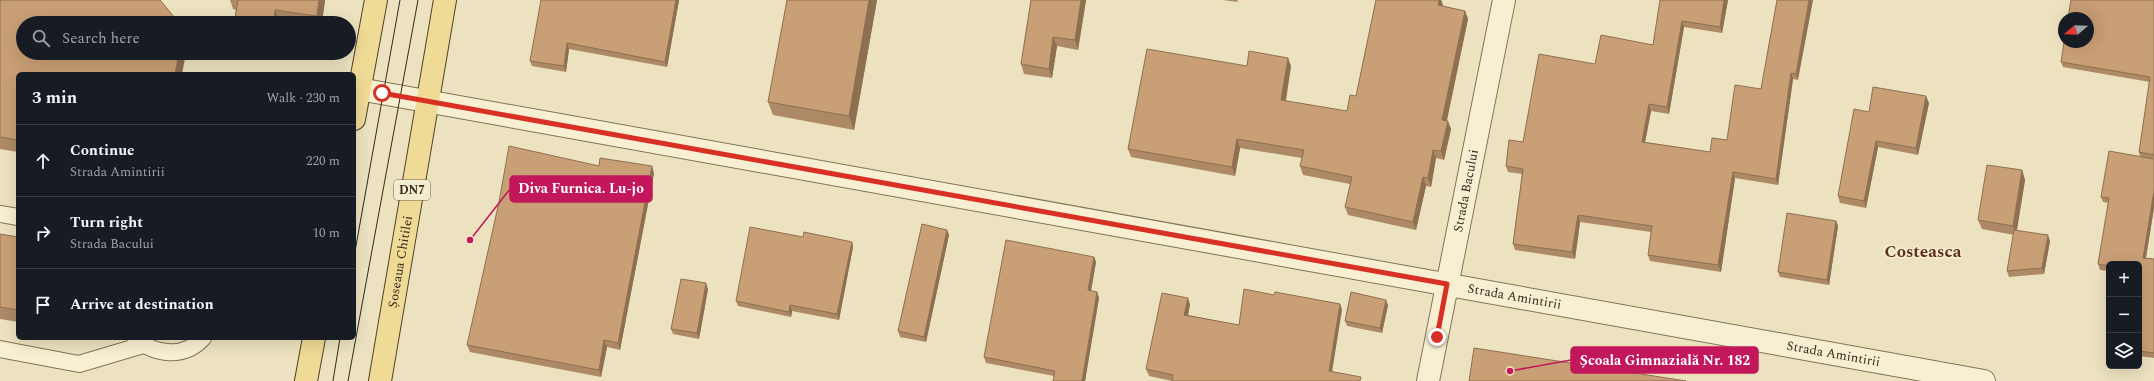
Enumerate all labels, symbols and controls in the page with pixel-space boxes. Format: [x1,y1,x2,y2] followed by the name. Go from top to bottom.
[2058,12,2094,48] north arrow
[16,16,356,60] search box
[30,27,52,49] icon: search
[62,27,140,50] text: Search here
[373,84,391,102] route start
[32,85,77,111] text: 3 min
[266,88,340,108] text: Walk · 230 m
[70,139,135,162] text: Continue
[1448,148,1484,234] street label: Strada Bacului
[32,150,54,172] icon: ahead
[306,151,340,171] text: 220 m
[70,162,165,182] text: Strada Amintirii
[510,176,652,202] callout: Diva Furnica. Lu-jo
[518,178,644,199] text: Diva Furnica. Lu-jo
[394,180,430,200] road number: DN7
[70,211,143,234] text: Turn right
[383,214,418,309] street label: Șoseaua Chitilei
[32,222,54,244] icon: right
[313,223,340,243] text: 10 m
[70,234,154,254] text: Strada Bacului
[1885,239,1962,265] district label: Costeasca
[2106,261,2142,369] map controls
[2106,261,2142,297] button: +
[1466,278,1563,315] street label: Strada Amintirii
[70,293,214,316] text: Arrive at destination
[32,294,54,316] icon: arrive
[2106,297,2142,333] button: −
[1428,328,1446,346] route end
[2106,333,2142,369] button: layers
[1785,336,1882,372] street label: Strada Amintirii
[1571,347,1758,373] callout: Școala Gimnazială Nr. 182
[1580,350,1750,371] text: Școala Gimnazială Nr. 182

